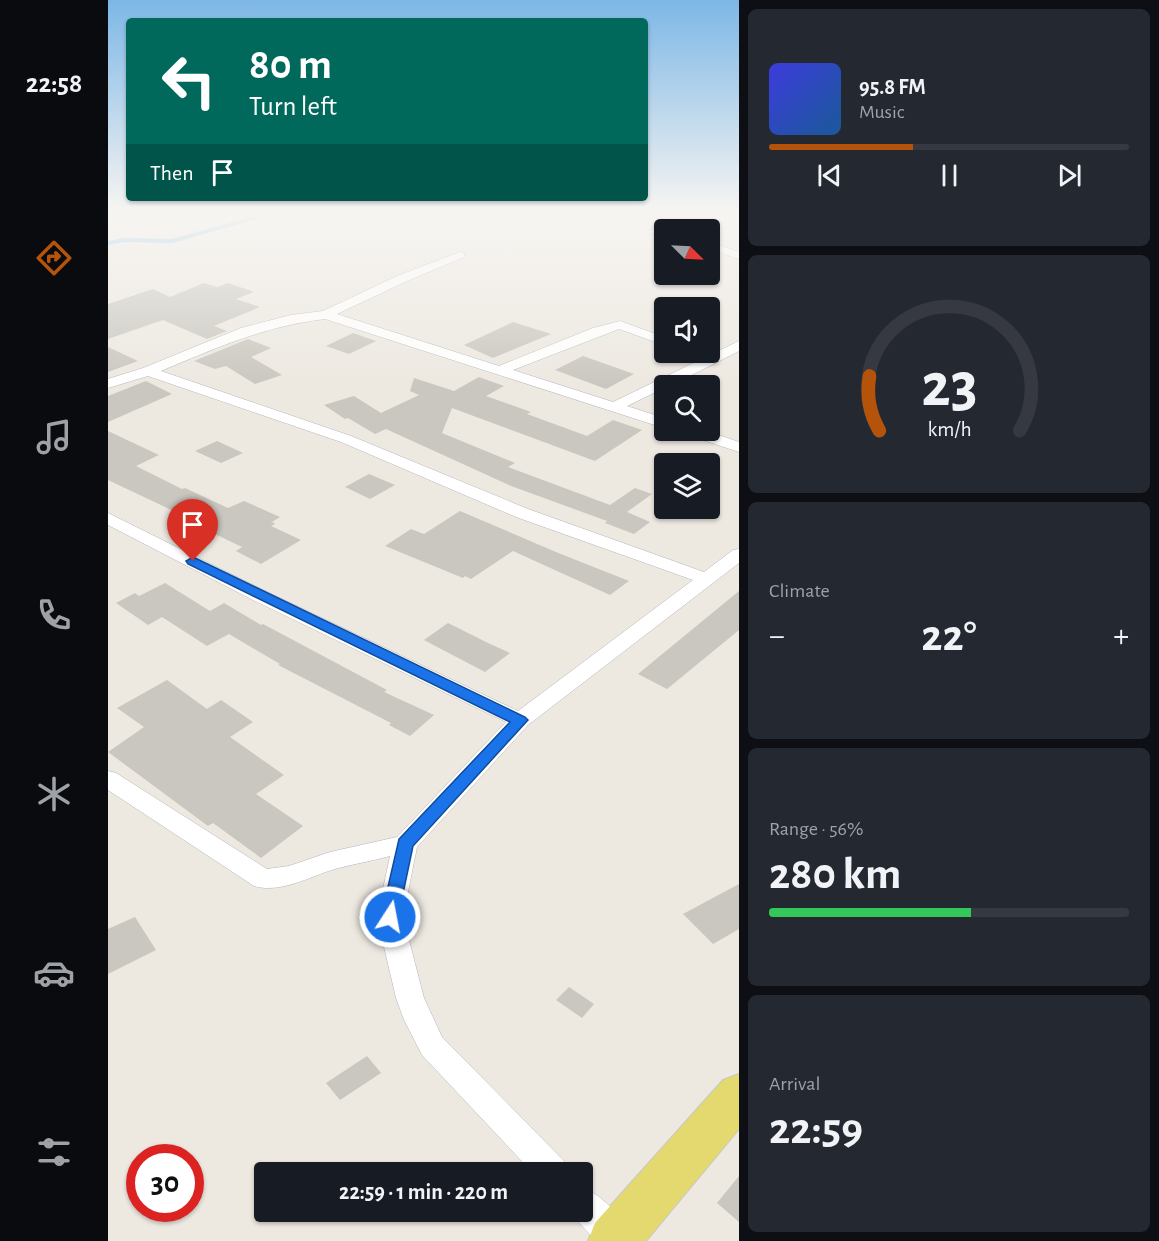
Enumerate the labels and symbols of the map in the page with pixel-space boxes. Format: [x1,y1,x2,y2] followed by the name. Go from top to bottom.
[654,219,720,285] north arrow
[167,499,218,561] pin
[358,885,422,949] position arrow
[126,1144,204,1222] speed limit sign: 30

